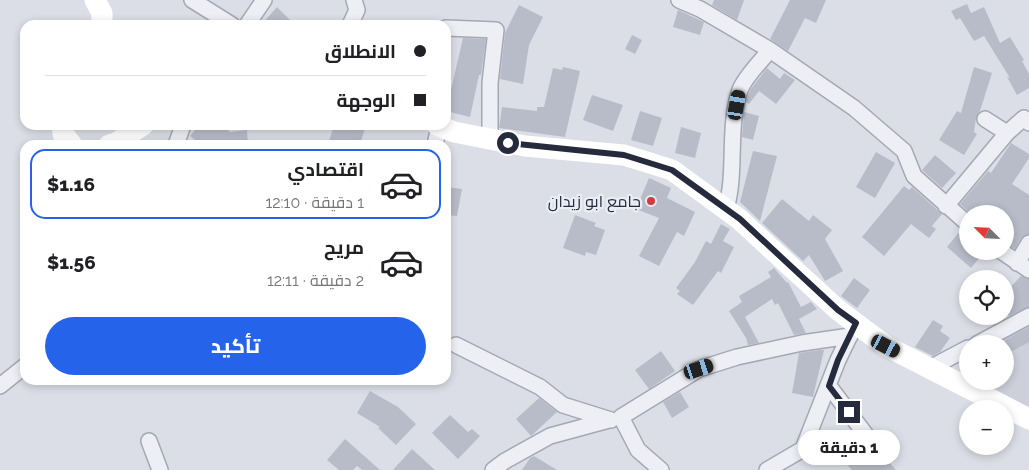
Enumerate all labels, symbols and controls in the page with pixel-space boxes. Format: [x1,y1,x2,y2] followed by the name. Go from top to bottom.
[325,40,396,62] text: الانطلاق
[336,89,396,111] text: الوجهة
[727,89,746,121] car
[497,132,519,154] route start
[288,158,364,180] text: اقتصادي
[379,162,424,207] icon: car
[47,173,95,195] text: $1.16
[548,192,641,213] place label: جامع ابو زيدان
[265,193,364,212] text: 1 دقيقة · 12:10
[645,195,657,207] marker: جامع ابو زيدان
[959,205,1014,260] north arrow
[959,205,1014,455] map controls
[324,236,364,258] text: مريح
[379,240,424,285] icon: car
[47,251,96,273] text: $1.56
[959,270,1014,325] button: locate
[267,271,364,290] text: 2 دقيقة · 12:11
[45,317,426,375] button: تأكيد
[869,333,902,359] car
[959,335,1014,390] button: +
[682,357,715,381] car
[959,400,1014,455] button: −
[838,401,860,423] route end
[798,430,900,464] callout: 1 دقيقة
[820,438,878,457] text: 1 دقيقة

